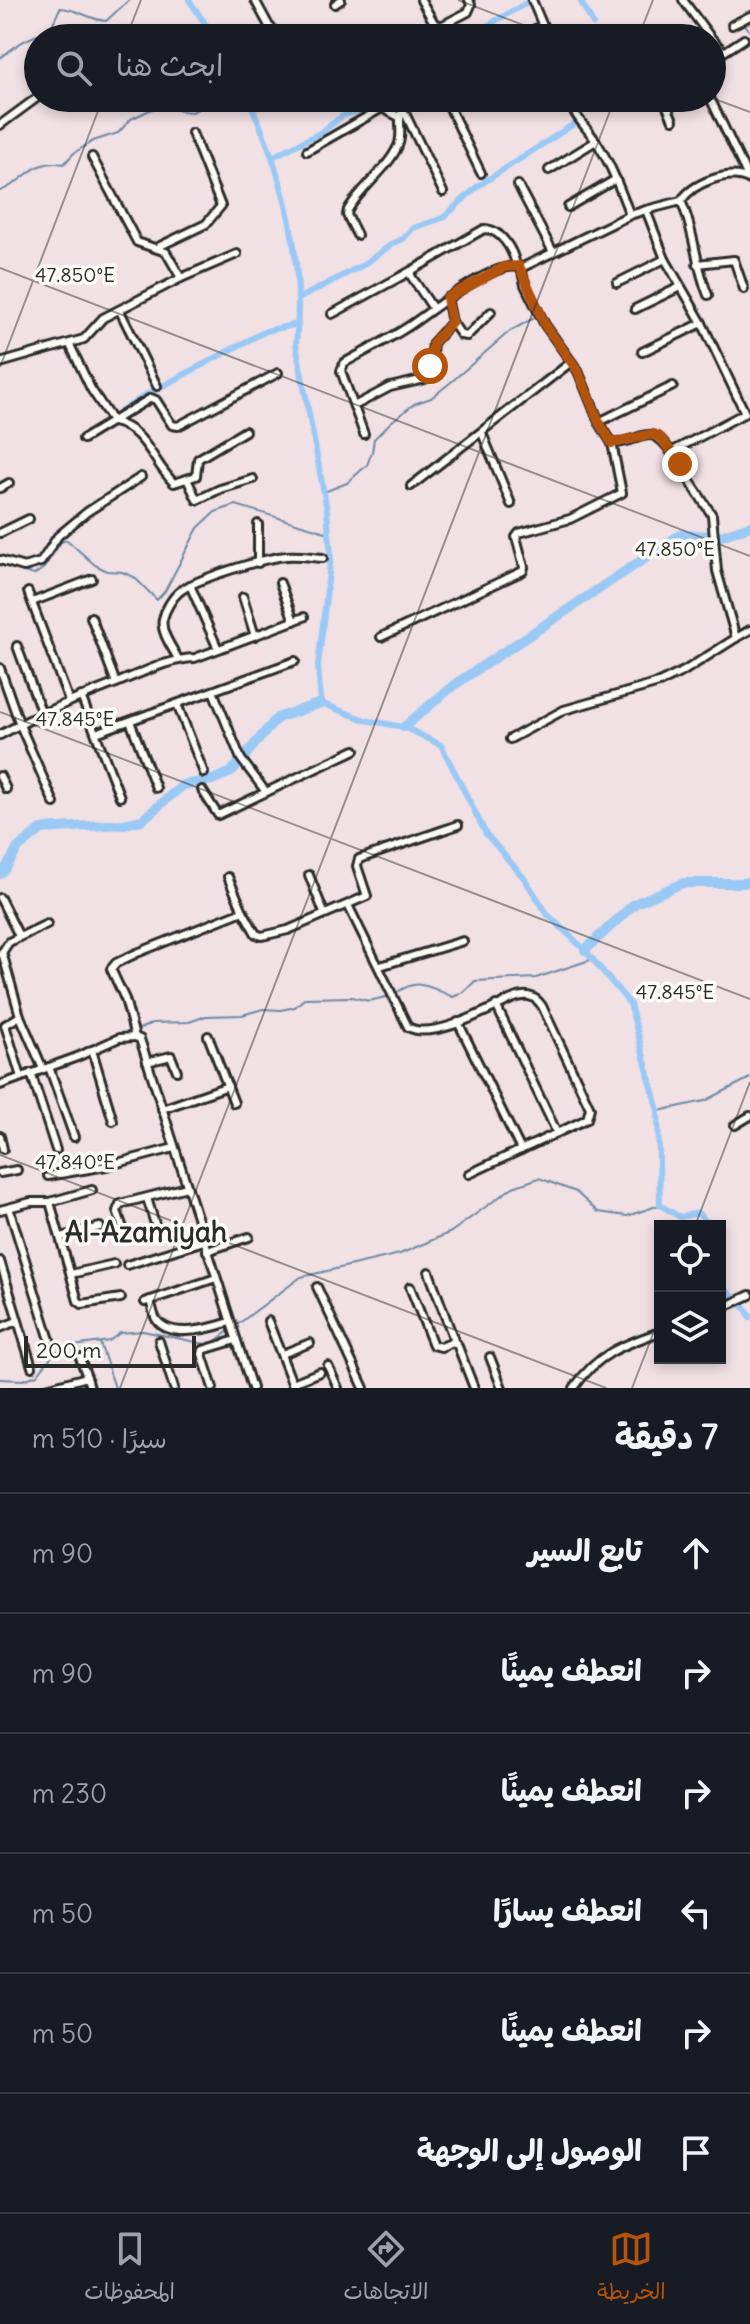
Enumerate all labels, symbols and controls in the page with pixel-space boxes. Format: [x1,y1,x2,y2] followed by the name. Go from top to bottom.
[24,24,726,112] search box
[52,46,96,90] icon: search
[116,46,223,84] text: ابحث هنا
[35,262,115,287] text: 47.850°E
[412,348,448,384] route start
[662,446,698,482] route end
[635,536,715,561] text: 47.850°E
[36,706,114,731] text: 47.845°E
[636,979,714,1004] text: 47.845°E
[35,1149,115,1174] text: 47.840°E
[65,1214,227,1250] district label: Al-Azamiyah
[654,1220,726,1364] map controls
[654,1220,726,1292] button: locate
[654,1292,726,1364] button: layers
[24,1332,196,1368] scale bar
[36,1336,102,1364] text: 200 m
[615,1415,718,1458] text: 7 دقيقة
[32,1422,167,1455] text: سيرًا · 510 m
[528,1531,642,1569] text: تابع السير
[674,1531,718,1575] icon: ahead
[32,1537,93,1570] text: 90 m
[501,1651,642,1689] text: انعطف يمينًا
[674,1651,718,1695] icon: right
[32,1657,93,1690] text: 90 m
[501,1771,642,1809] text: انعطف يمينًا
[674,1771,718,1815] icon: right
[32,1777,107,1810] text: 230 m
[493,1891,642,1929] text: انعطف يسارًا
[674,1891,718,1935] icon: left
[32,1897,93,1930] text: 50 m
[501,2011,642,2049] text: انعطف يمينًا
[674,2011,718,2055] icon: right
[32,2017,93,2050] text: 50 m
[417,2131,642,2169] text: الوصول إلى الوجهة
[674,2131,718,2175] icon: arrive
[84,2227,175,2311] tab: المحفوظات
[344,2227,428,2311] tab: الاتجاهات
[597,2227,666,2311] tab: الخريطة

